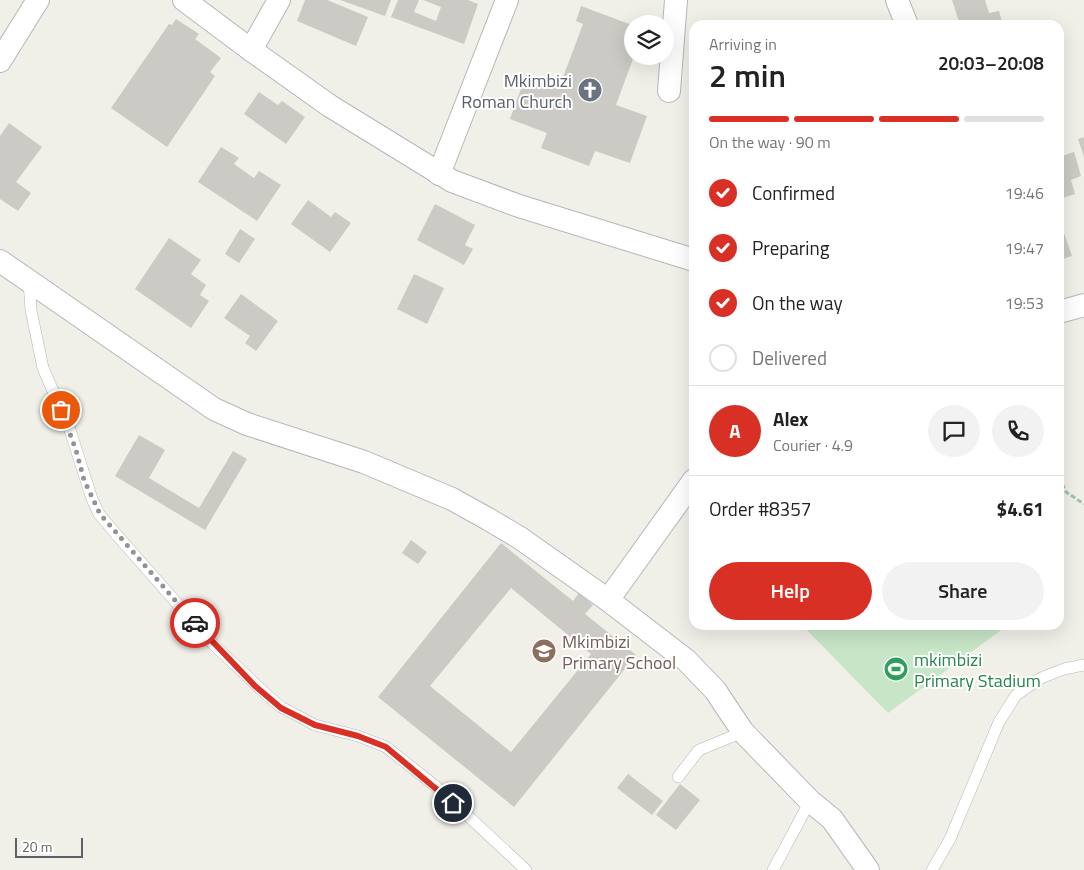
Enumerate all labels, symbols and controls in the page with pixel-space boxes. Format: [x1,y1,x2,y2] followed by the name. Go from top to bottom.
[624,15,674,65] map controls
[624,15,674,65] button: layers
[709,32,777,56] text: Arriving in
[938,48,1044,77] text: 20:03–20:08
[709,51,786,99] text: 2 min
[461,67,572,115] place label: Mkimbizi Roman Church
[577,77,603,103] church icon: Mkimbizi Roman Church
[709,130,831,154] text: On the way · 90 m
[752,178,835,207] text: Confirmed
[709,179,737,207] icon: check
[1005,181,1044,205] text: 19:46
[752,233,829,262] text: Preparing
[709,234,737,262] icon: check
[1005,236,1044,260] text: 19:47
[752,288,843,317] text: On the way
[709,289,737,317] icon: check
[1005,291,1044,315] text: 19:53
[752,343,827,372] text: Delivered
[40,389,82,431] pin
[47,396,75,424] icon: bag
[773,404,808,433] text: Alex
[928,405,980,457] button: chat
[992,405,1044,457] button: phone
[729,416,741,445] text: A
[773,433,853,457] text: Courier · 4.9
[709,494,811,523] text: Order #8357
[997,494,1044,523] text: $4.61
[709,562,872,620] button: Help
[882,562,1044,620] button: Share
[170,598,220,648] courier
[181,609,209,637] icon: car
[562,628,676,676] place label: Mkimbizi Primary School
[531,638,557,664] school or university icon: Mkimbizi Primary School
[914,646,1041,694] place label: mkimbizi Primary Stadium
[883,656,909,682] sports icon: mkimbizi Primary Stadium
[432,782,474,824] pin
[439,789,467,817] icon: home
[15,835,82,858] scale bar
[22,836,52,857] text: 20 m

